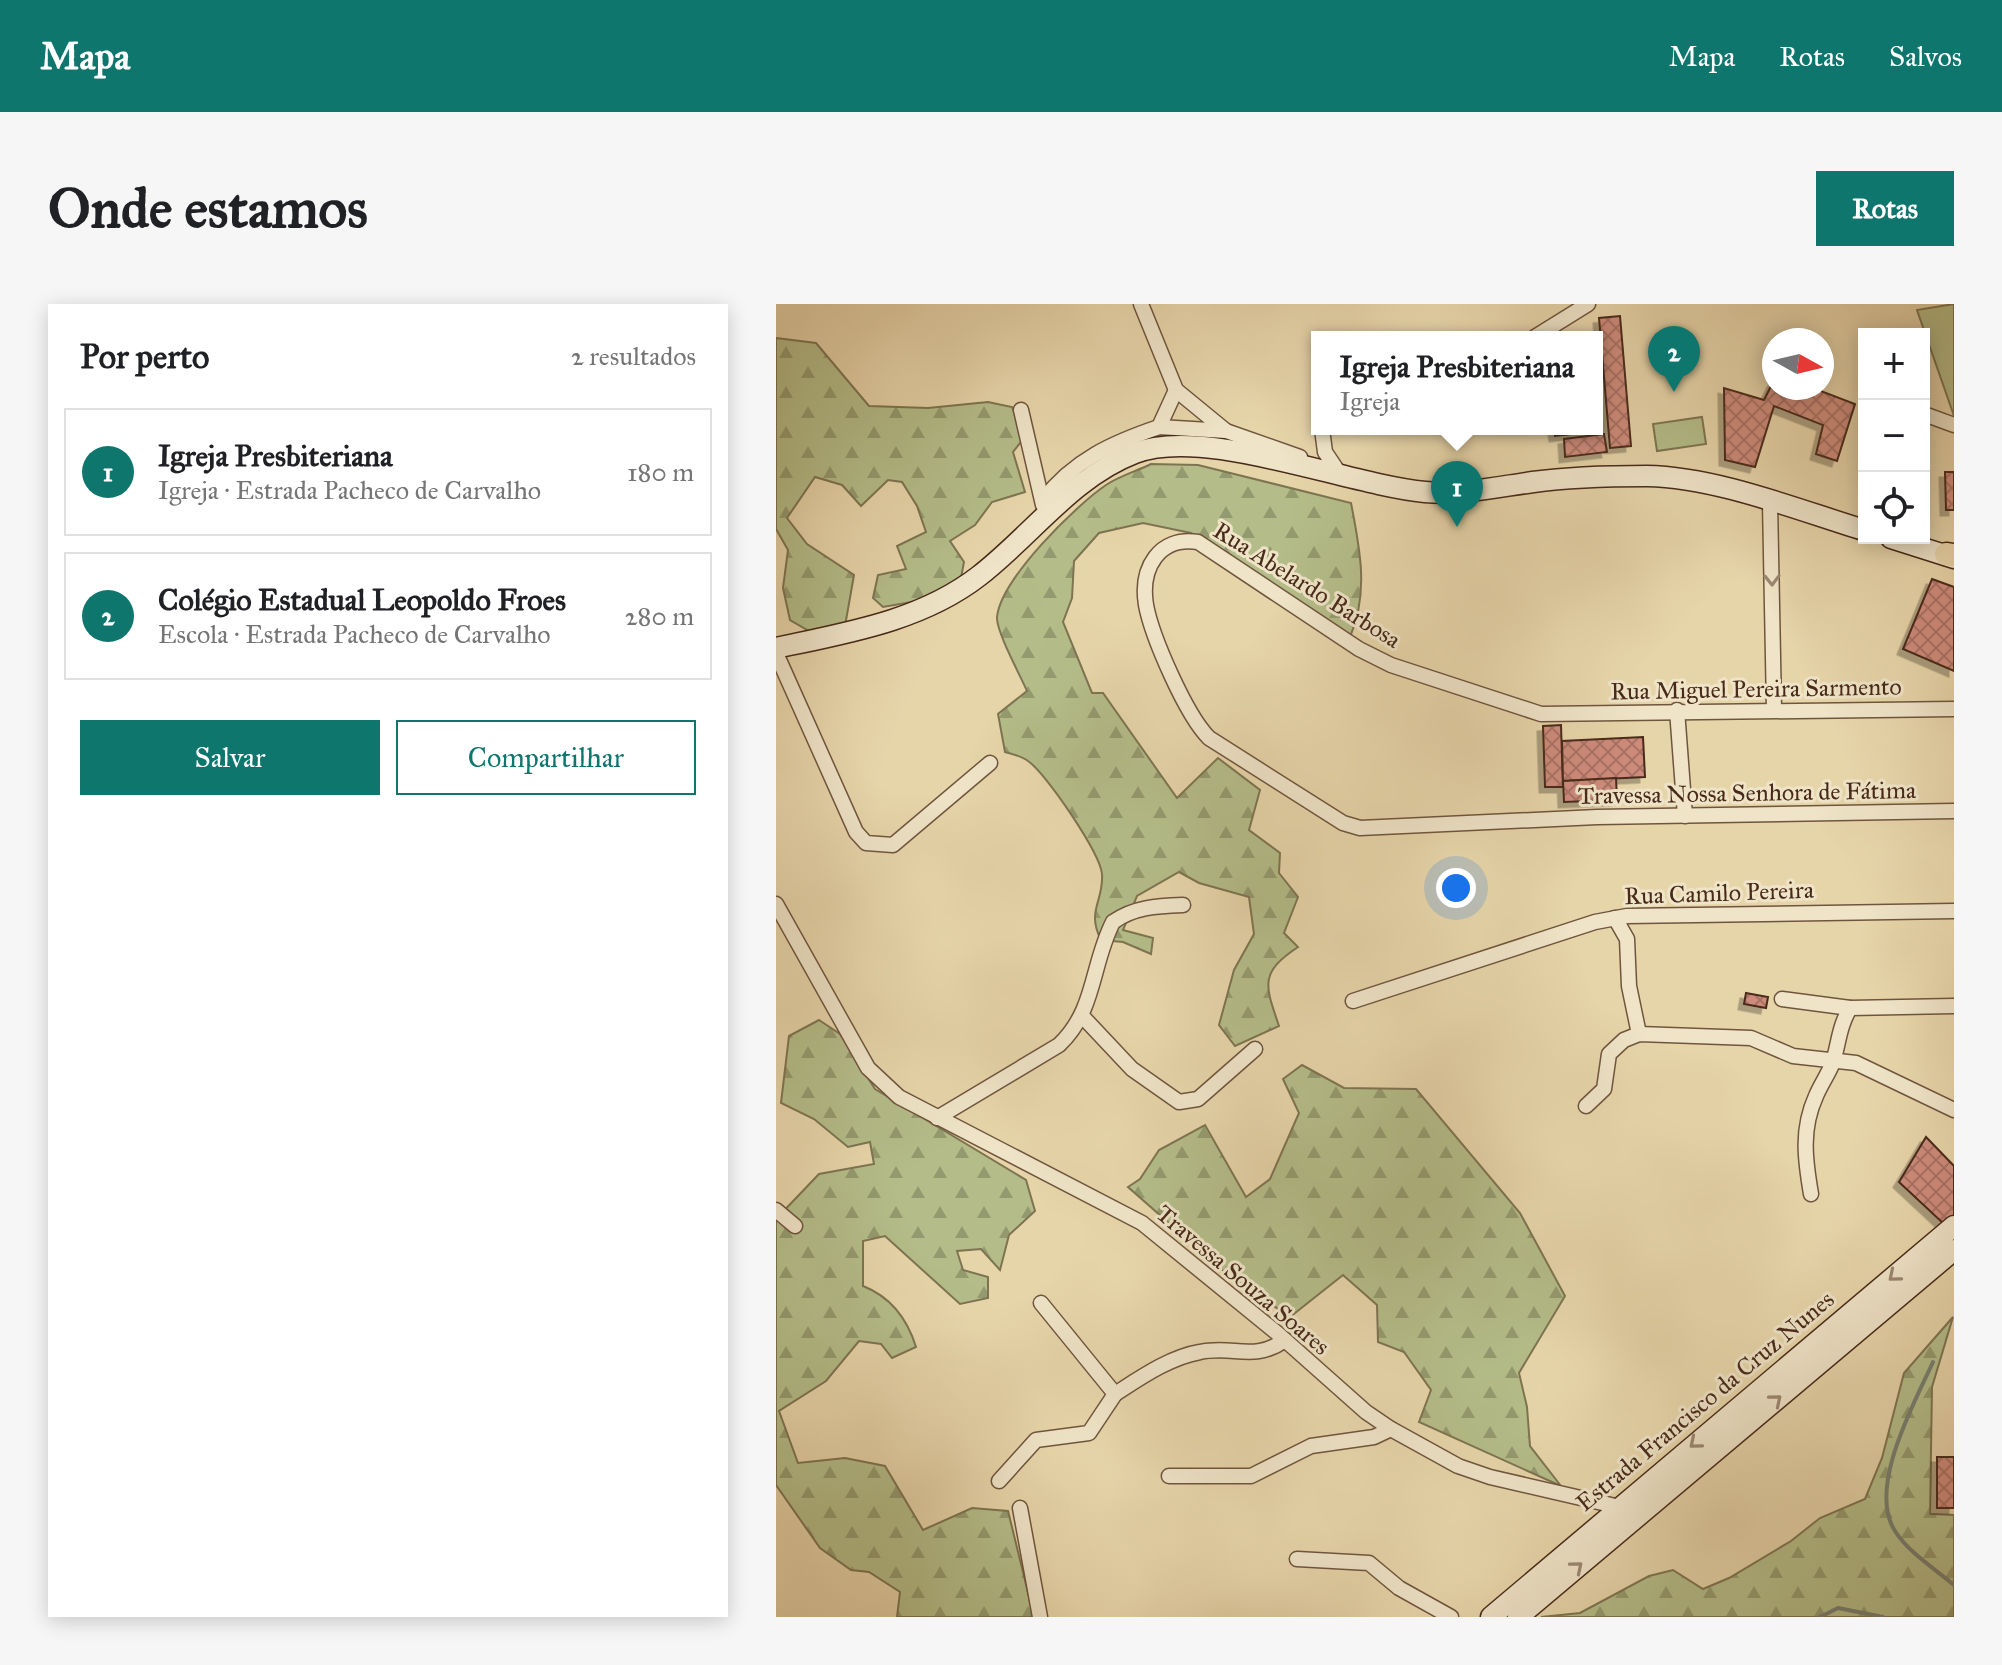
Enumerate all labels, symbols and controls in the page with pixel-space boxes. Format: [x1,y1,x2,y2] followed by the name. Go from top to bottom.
[40,33,130,79] text: Mapa
[1669,39,1735,74] text: Mapa
[1779,39,1845,74] text: Rotas
[1889,39,1962,74] text: Salvos
[1816,171,1954,246] button: Rotas
[48,174,368,242] text: Onde estamos
[1648,326,1700,392] pin: 2
[1762,328,1834,400] north arrow
[1858,328,1930,544] map controls
[1858,328,1930,400] button: +
[1311,331,1603,435] popup
[80,336,209,377] text: Por perto
[571,340,696,372] text: 2 resultados
[1340,349,1574,385] text: Igreja Presbiteriana
[1340,385,1400,417] text: Igreja
[1858,400,1930,472] button: −
[158,438,393,474] text: Igreja Presbiteriana
[103,456,113,488] text: 1
[627,456,694,488] text: 180 m
[1431,461,1483,527] pin: 1
[1858,472,1930,544] button: locate
[158,474,541,506] text: Igreja · Estrada Pacheco de Carvalho
[1208,515,1407,655] street label: Rua Abelardo Barbosa
[1763,574,1780,587] one-way arrow
[158,582,566,618] text: Colégio Estadual Leopoldo Froes
[102,600,114,632] text: 2
[625,600,694,632] text: 280 m
[158,618,551,650] text: Escola · Estrada Pacheco de Carvalho
[1610,671,1902,707] street label: Rua Miguel Pereira Sarmento
[80,720,380,795] button: Salvar
[396,720,696,795] button: Compartilhar
[1578,775,1917,811] street label: Travessa Nossa Senhora de Fátima
[1436,868,1476,908] your location
[1624,875,1815,911] street label: Rua Camilo Pereira
[1150,1198,1336,1362] street label: Travessa Souza Soares
[1889,1266,1904,1281] one-way arrow
[1570,1284,1840,1518] street label: Estrada Francisco da Cruz Nunes
[1767,1395,1782,1410] one-way arrow
[1690,1433,1704,1448] one-way arrow
[1568,1562,1583,1577] one-way arrow

